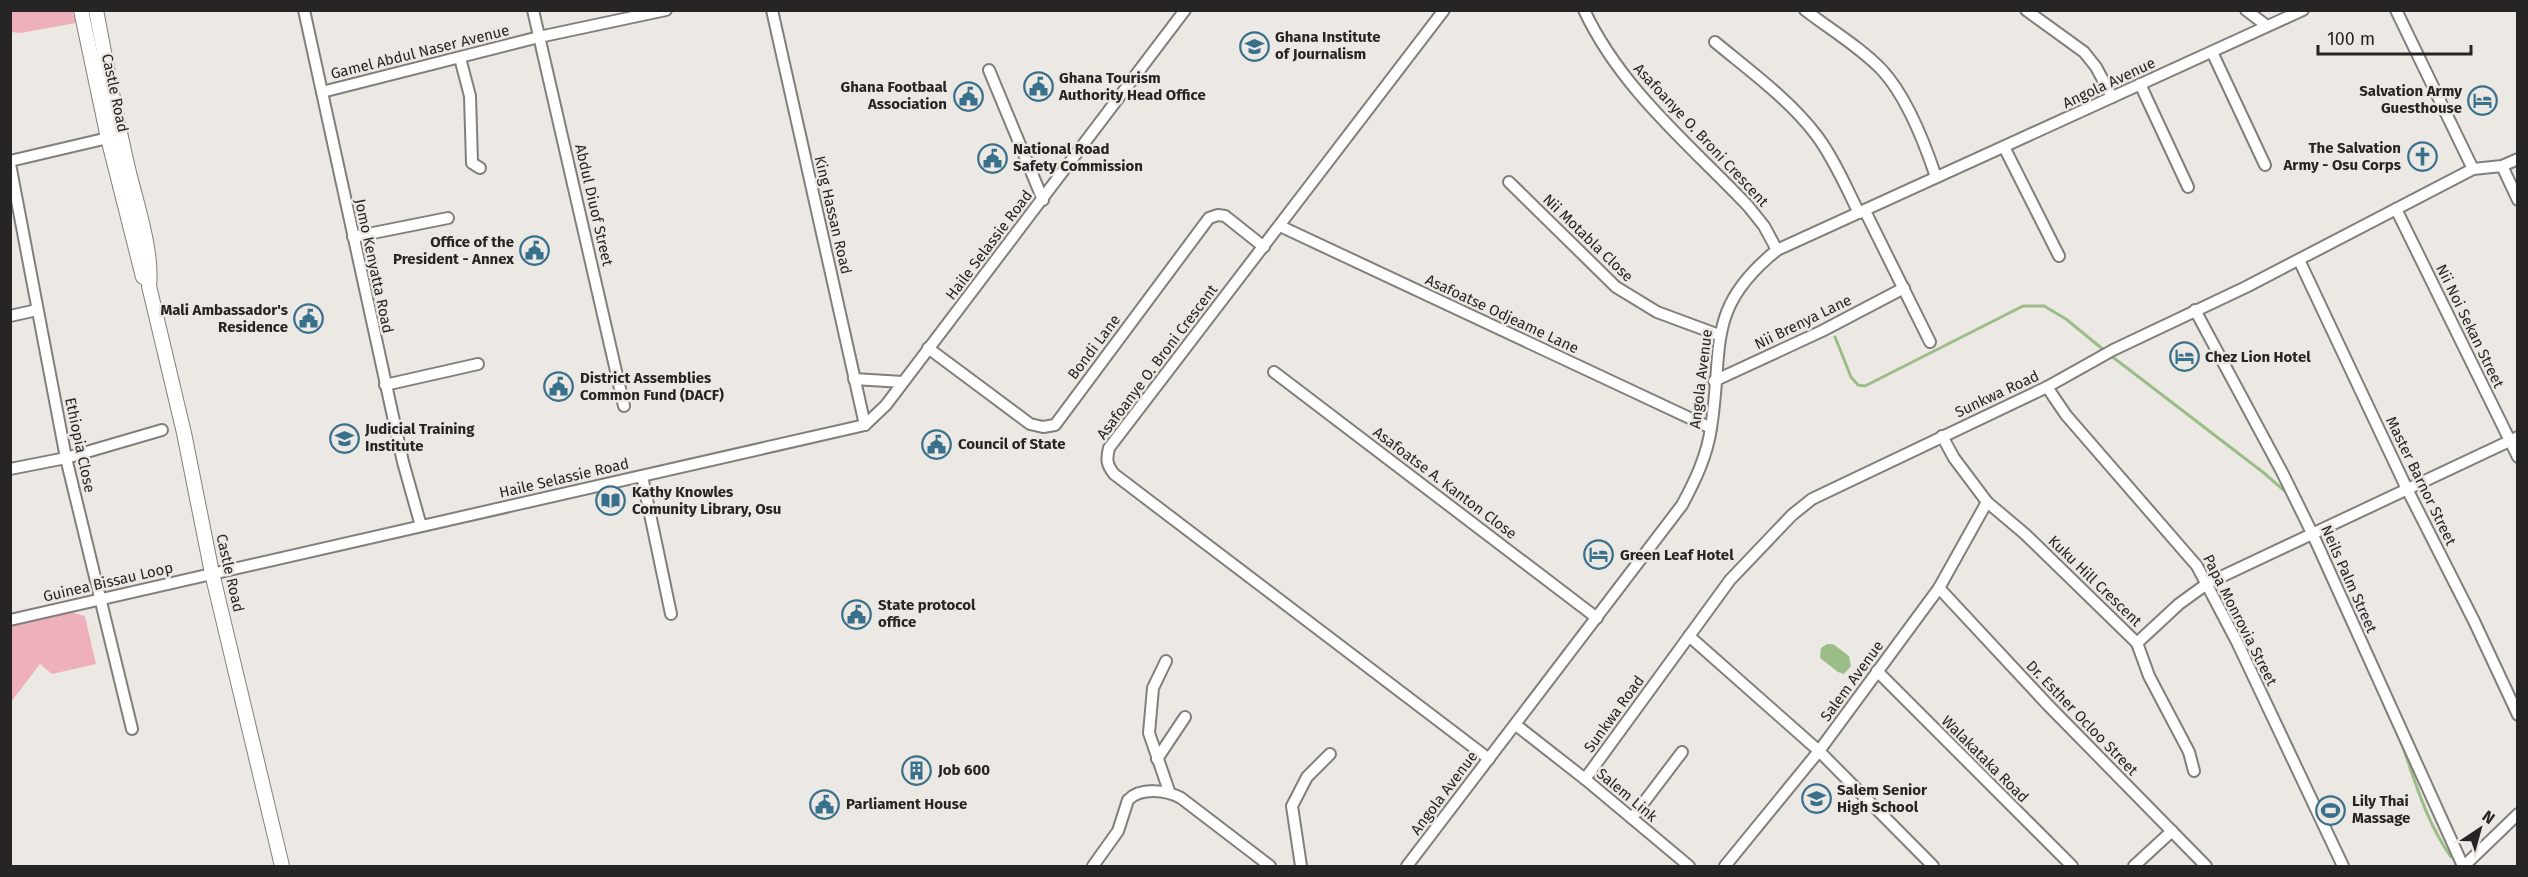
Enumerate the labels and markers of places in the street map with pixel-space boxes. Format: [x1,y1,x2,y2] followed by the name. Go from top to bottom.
[1275,28,1380,63] place label: Ghana Institute of Journalism
[1238,30,1270,62] school or university icon: Ghana Institute of Journalism
[1058,69,1206,104] place label: Ghana Tourism Authority Head Office
[1022,71,1054,103] public building icon: Ghana Tourism Authority Head Office
[840,78,948,113] place label: Ghana Footbaal Association
[952,80,984,112] public building icon: Ghana Footbaal Association
[2359,82,2462,117] place label: Salvation Army Guesthouse
[2467,84,2499,116] hotel icon: Salvation Army Guesthouse
[2283,139,2401,174] place label: The Salvation Army - Osu Corps
[1013,140,1143,175] place label: National Road Safety Commission
[2406,141,2438,173] church icon: The Salvation Army - Osu Corps
[976,142,1008,174] public building icon: National Road Safety Commission
[393,233,514,268] place label: Office of the President - Annex
[519,235,551,267] public building icon: Office of the President - Annex
[160,301,288,336] place label: Mali Ambassador's Residence
[293,303,325,335] public building icon: Mali Ambassador's Residence
[2168,341,2200,373] hotel icon: Chez Lion Hotel
[2205,348,2311,366] place label: Chez Lion Hotel
[580,369,724,404] place label: District Assemblies Common Fund (DACF)
[543,371,575,403] public building icon: District Assemblies Common Fund (DACF)
[364,420,475,455] place label: Judicial Training Institute
[328,422,360,454] school or university icon: Judicial Training Institute
[921,428,953,460] public building icon: Council of State
[958,435,1066,453] place label: Council of State
[632,483,781,518] place label: Kathy Knowles Comunity Library, Osu
[595,485,627,517] library icon: Kathy Knowles Comunity Library, Osu
[1583,539,1615,571] hotel icon: Green Leaf Hotel
[1620,546,1734,564] place label: Green Leaf Hotel
[878,596,976,631] place label: State protocol office
[841,598,873,630] public building icon: State protocol office
[901,754,933,786] building icon: Job 600
[937,761,990,779] place label: Job 600
[1837,781,1928,816] place label: Salem Senior High School
[1800,783,1832,815] school or university icon: Salem Senior High School
[809,788,841,820] public building icon: Parliament House
[2352,792,2410,827] place label: Lily Thai Massage
[2315,794,2347,826] sports icon: Lily Thai Massage
[846,795,967,813] place label: Parliament House

